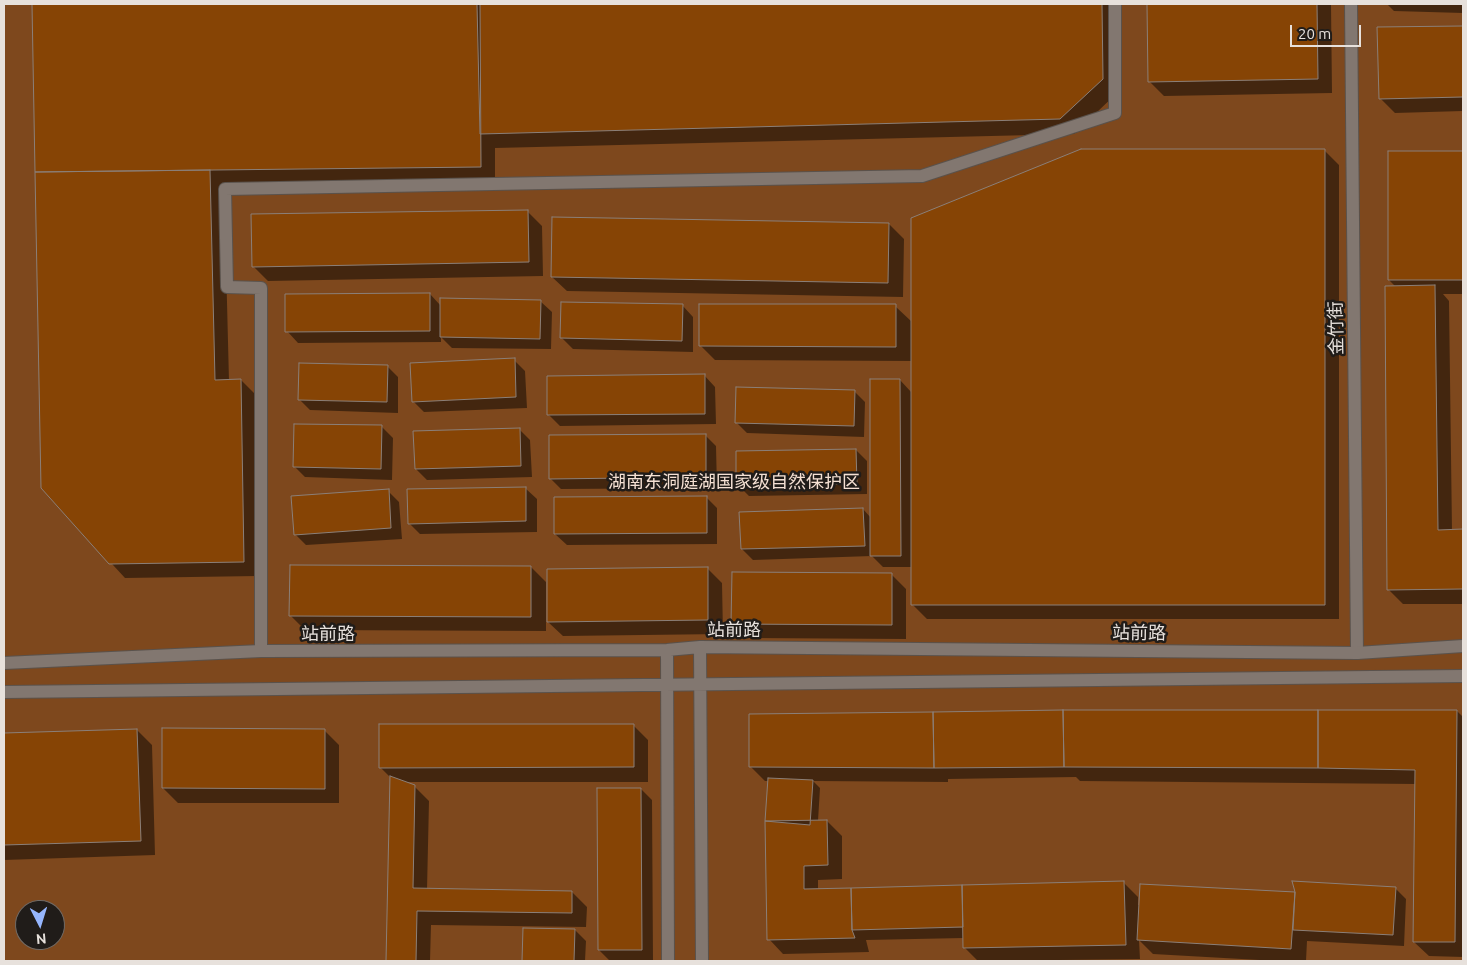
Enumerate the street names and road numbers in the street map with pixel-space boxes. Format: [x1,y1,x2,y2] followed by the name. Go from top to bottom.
[1325,301,1347,355] street label: 金竹街
[707,619,761,641] street label: 站前路
[1112,622,1166,644] street label: 站前路
[301,623,355,645] street label: 站前路

